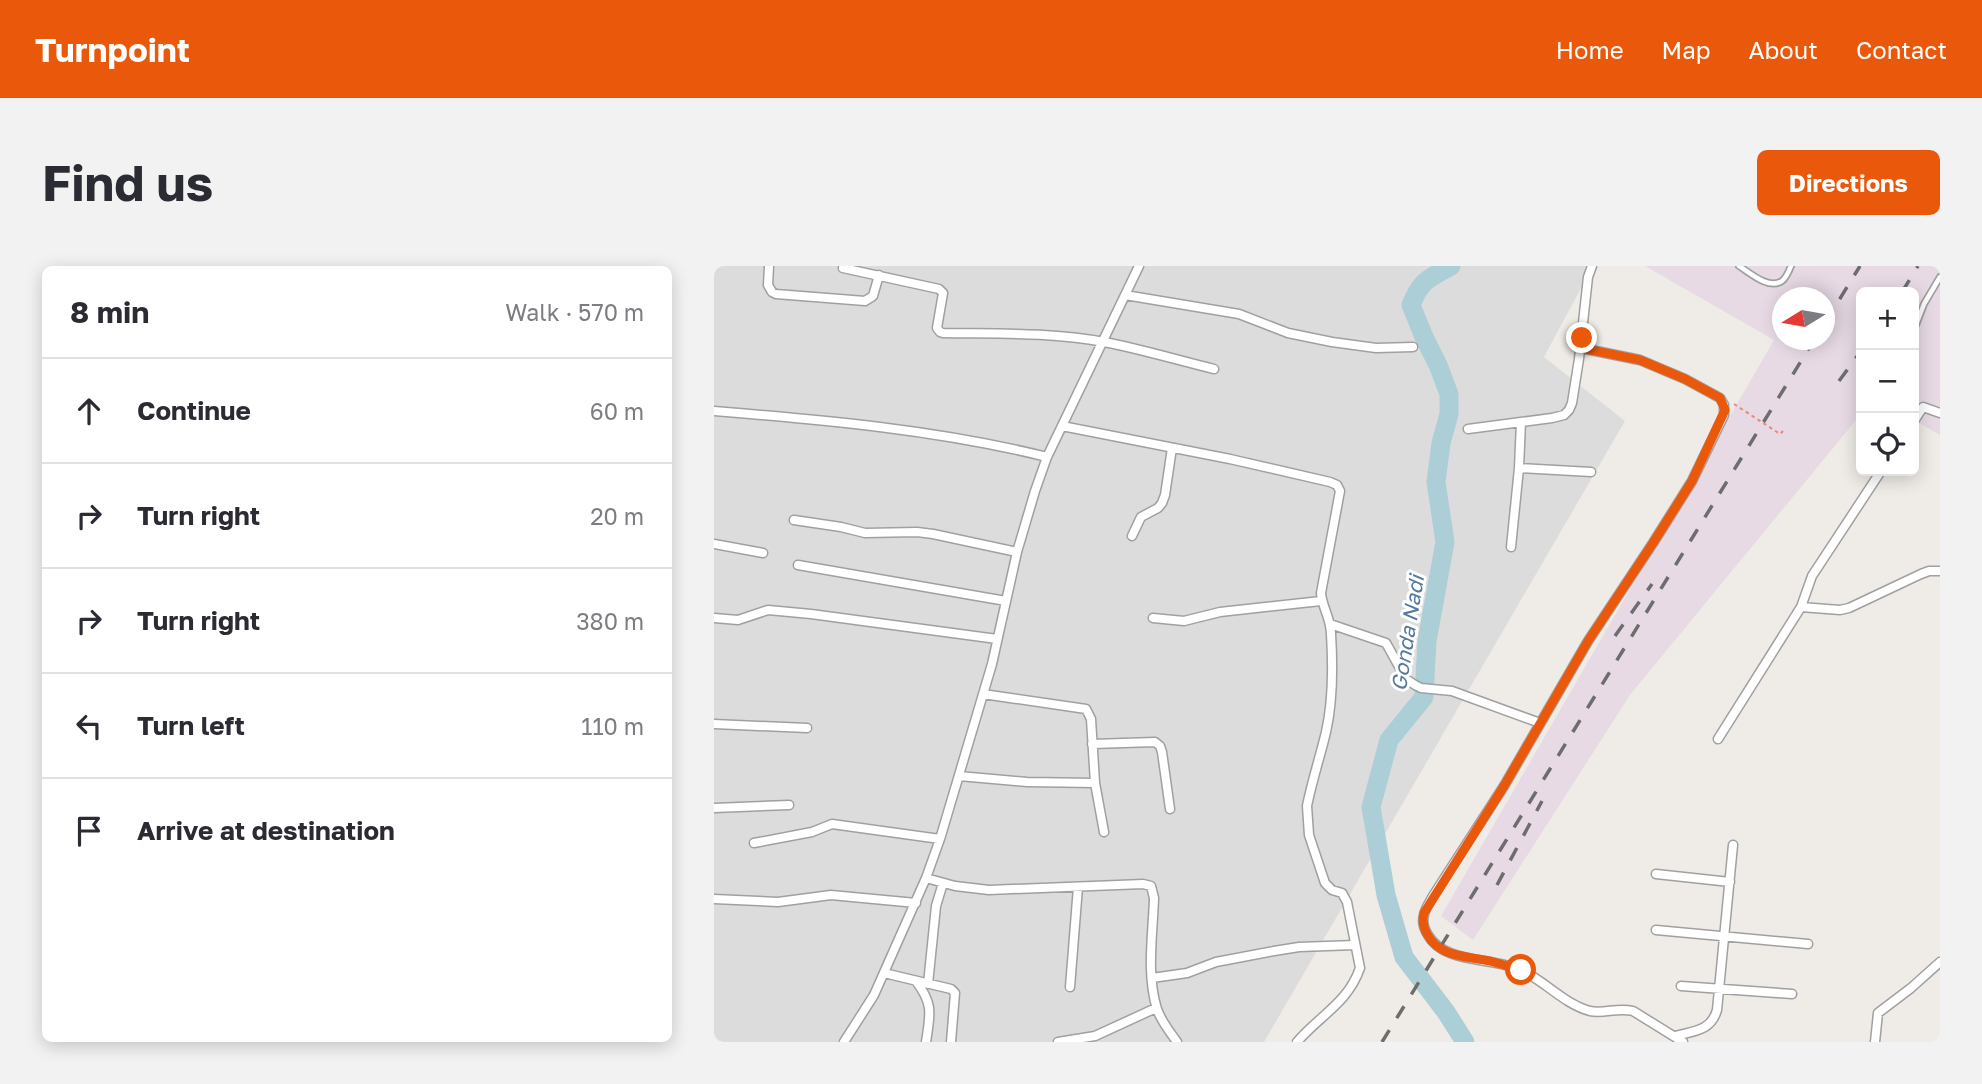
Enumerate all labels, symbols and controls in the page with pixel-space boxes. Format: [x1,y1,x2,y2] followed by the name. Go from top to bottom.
[35,30,190,69] text: Turnpoint
[1556,35,1624,64] text: Home
[1662,35,1711,64] text: Map
[1749,35,1818,64] text: About
[1856,35,1947,64] text: Contact
[1757,150,1940,215] button: Directions
[42,153,213,212] text: Find us
[1772,287,1835,350] north arrow
[1856,287,1919,476] map controls
[1856,287,1919,350] button: +
[70,294,149,330] text: 8 min
[505,298,644,326] text: Walk · 570 m
[1566,322,1597,353] route end
[1856,350,1919,413] button: −
[70,392,108,430] icon: ahead
[137,395,251,426] text: Continue
[590,397,644,425] text: 60 m
[1856,413,1919,476] button: locate
[70,497,108,535] icon: right
[137,500,260,531] text: Turn right
[590,502,644,530] text: 20 m
[1385,571,1429,693] water label: Gonda Nadi
[70,602,108,640] icon: right
[137,605,260,636] text: Turn right
[576,607,644,635] text: 380 m
[70,707,108,745] icon: left
[137,710,245,741] text: Turn left
[581,712,644,740] text: 110 m
[70,812,108,850] icon: arrive
[137,815,395,846] text: Arrive at destination
[1505,954,1536,985] route start

